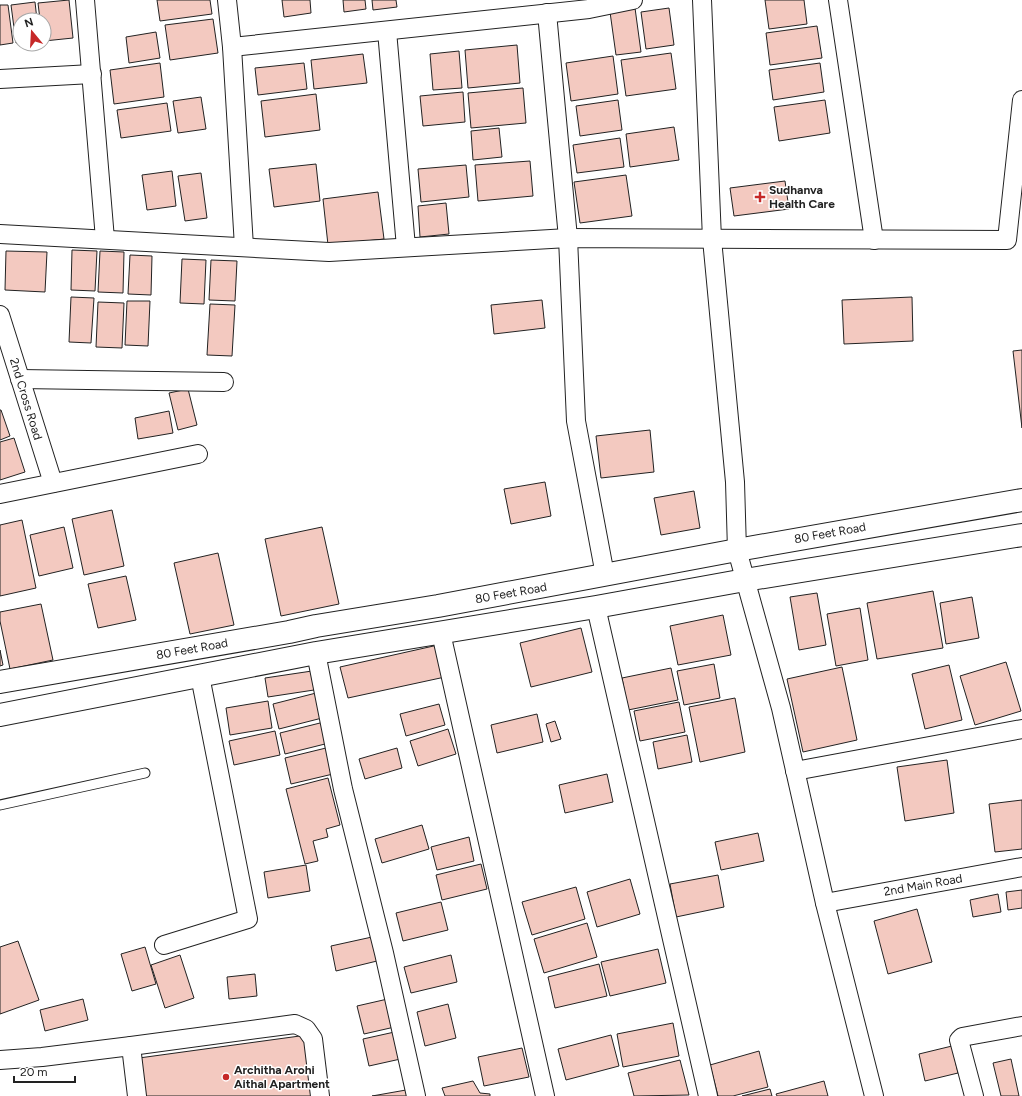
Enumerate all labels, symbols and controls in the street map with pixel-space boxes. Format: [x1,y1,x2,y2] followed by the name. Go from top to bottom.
[12,12,52,52] north arrow
[23,15,35,30] text: N
[769,183,835,211] place label: Sudhanva Health Care
[754,191,766,203] marker: Sudhanva Health Care
[7,356,45,442] street label: 2nd Cross Road
[793,520,867,546] street label: 80 Feet Road
[474,580,548,606] street label: 80 Feet Road
[155,636,229,662] street label: 80 Feet Road
[883,871,963,899] street label: 2nd Main Road
[14,1058,75,1084] scale bar
[234,1063,330,1091] place label: Architha Arohi Aithal Apartment
[20,1065,48,1079] text: 20 m
[221,1072,231,1082] marker: Architha Arohi Aithal Apartment

